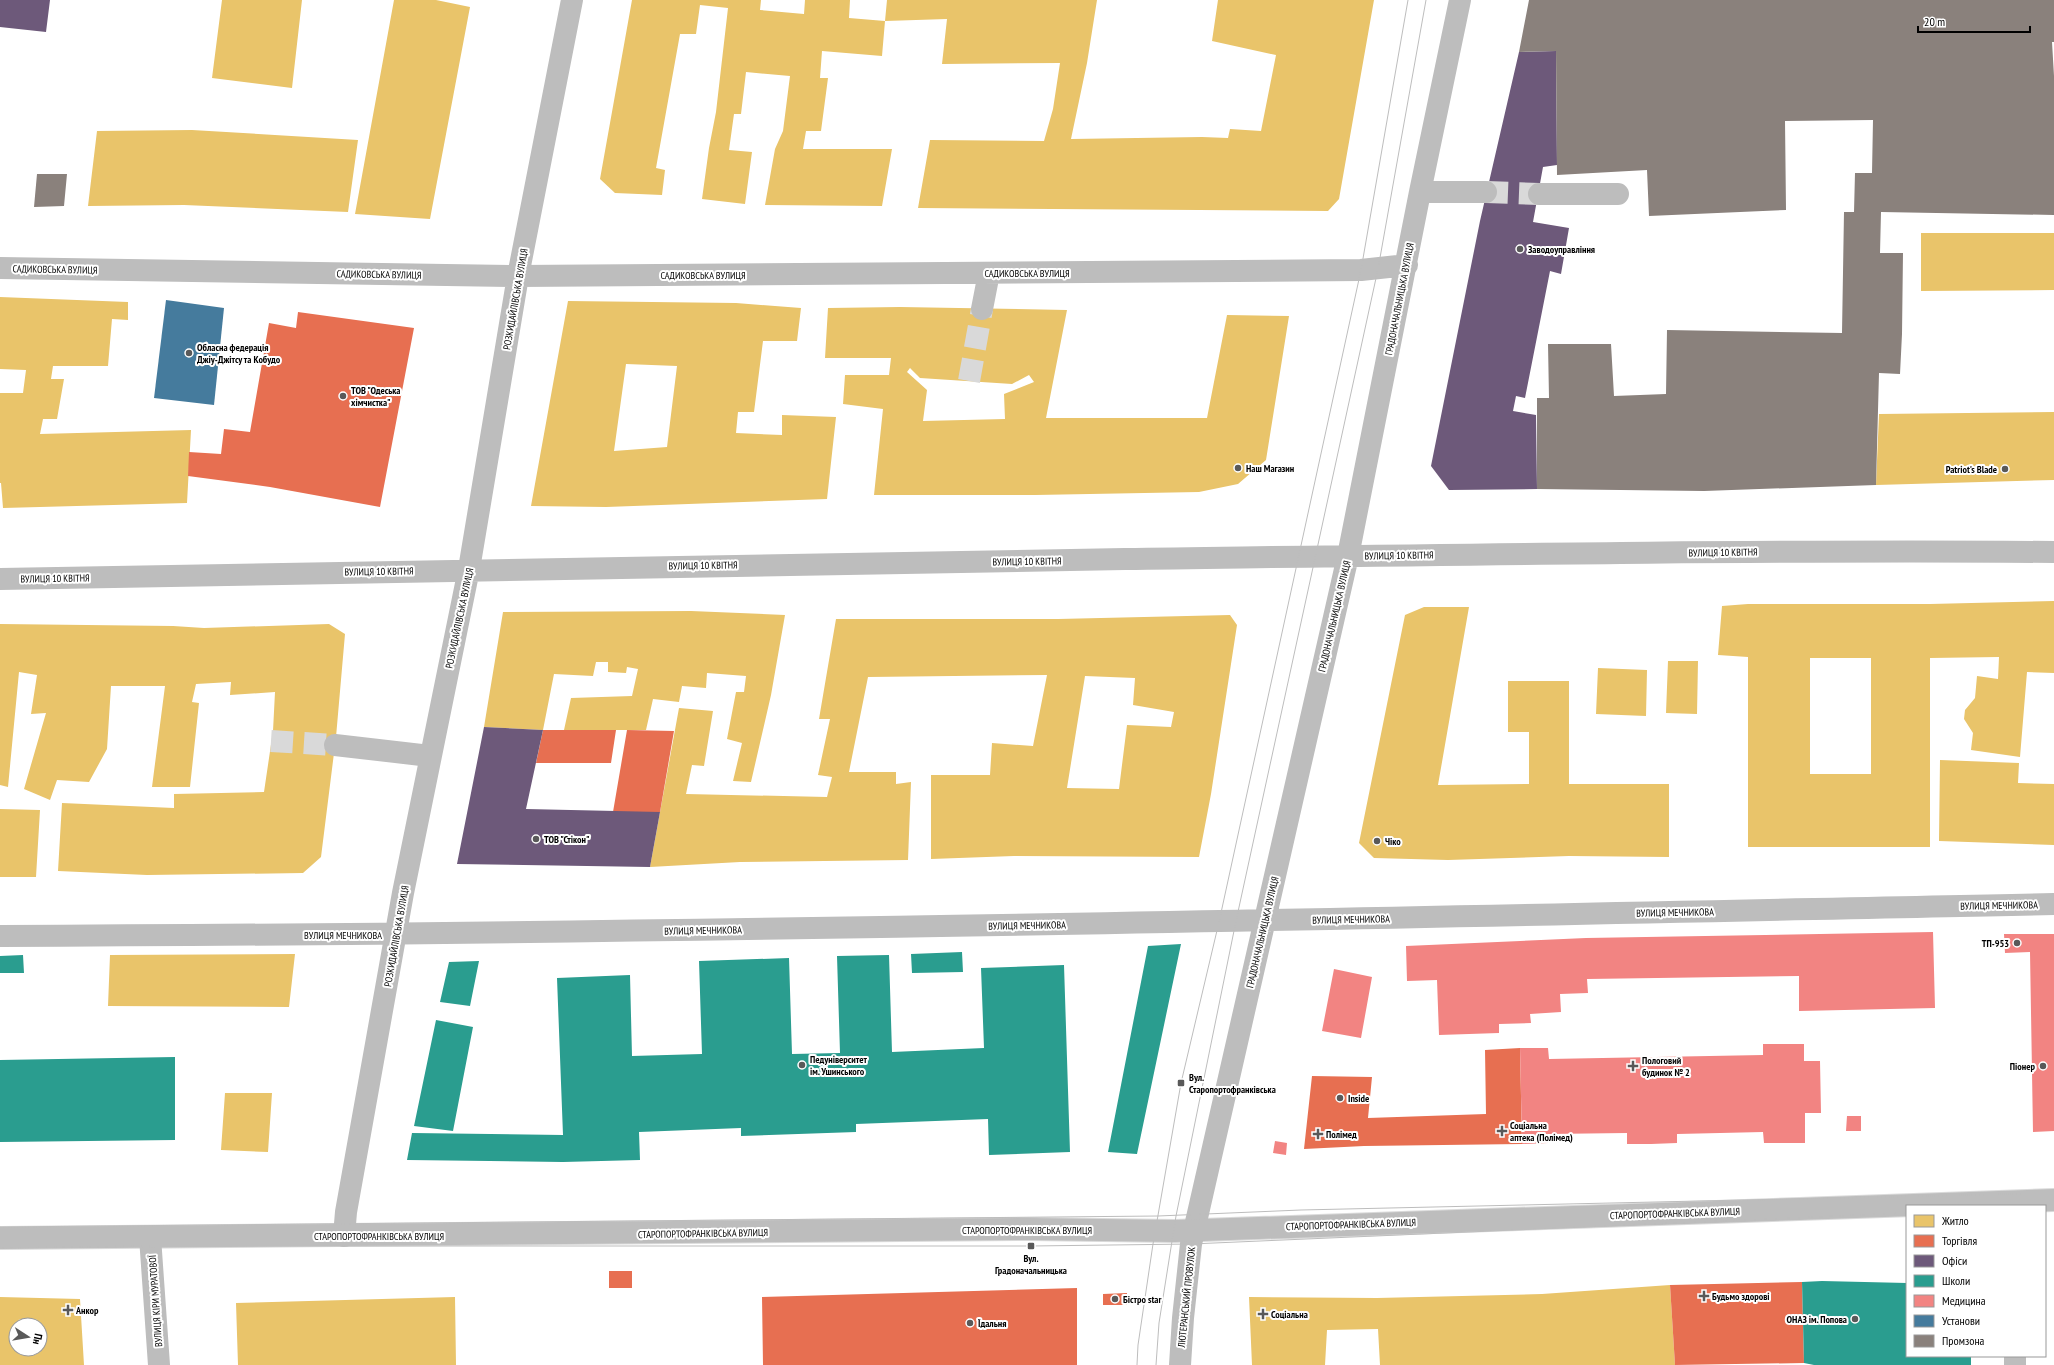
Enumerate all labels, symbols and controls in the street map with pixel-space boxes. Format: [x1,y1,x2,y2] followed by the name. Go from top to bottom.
[1918,8,2030,34] scale bar
[1924,14,1945,29] text: 20 m
[1382,242,1417,356] street label: ГРАДОНАЧАЛЬНИЦЬКА ВУЛИЦЯ
[1528,243,1595,256] place label: Заводоуправління
[1515,244,1525,254] marker: Заводоуправління
[500,248,531,351] street label: РОЗКИДАЙЛІВСЬКА ВУЛИЦЯ
[12,262,98,277] street label: САДИКОВСЬКА ВУЛИЦЯ
[336,267,422,282] street label: САДИКОВСЬКА ВУЛИЦЯ
[984,267,1070,280] street label: САДИКОВСЬКА ВУЛИЦЯ
[660,269,746,282] street label: САДИКОВСЬКА ВУЛИЦЯ
[197,341,281,366] place label: Обласна федерація Джіу-Джітсу та Кобудо
[184,348,194,358] marker: Обласна федерація Джіу-Джітсу та Кобудо
[351,384,401,409] place label: ТОВ "Одеська хімчистка"
[338,391,348,401] marker: ТОВ "Одеська хімчистка"
[1246,462,1295,475] place label: Наш Магазин
[1233,463,1243,473] marker: Наш Магазин
[1946,463,1997,476] place label: Patriot's Blade
[2000,464,2010,474] marker: Patriot's Blade
[1688,545,1758,560] street label: ВУЛИЦЯ 10 КВІТНЯ
[1364,548,1434,563] street label: ВУЛИЦЯ 10 КВІТНЯ
[992,554,1062,569] street label: ВУЛИЦЯ 10 КВІТНЯ
[668,558,738,573] street label: ВУЛИЦЯ 10 КВІТНЯ
[1315,559,1354,673] street label: ГРАДОНАЧАЛЬНИЦЬКА ВУЛИЦЯ
[344,564,414,579] street label: ВУЛИЦЯ 10 КВІТНЯ
[442,567,476,670] street label: РОЗКИДАЙЛІВСЬКА ВУЛИЦЯ
[20,571,90,586] street label: ВУЛИЦЯ 10 КВІТНЯ
[544,833,590,846] place label: ТОВ "Стікон"
[531,834,541,844] marker: ТОВ "Стікон"
[1385,835,1401,848] place label: Чіко
[1372,836,1382,846] marker: Чіко
[1243,875,1282,989] street label: ГРАДОНАЧАЛЬНИЦЬКА ВУЛИЦЯ
[381,885,412,988] street label: РОЗКИДАЙЛІВСЬКА ВУЛИЦЯ
[1960,898,2038,913] street label: ВУЛИЦЯ МЕЧНИКОВА
[1636,905,1714,920] street label: ВУЛИЦЯ МЕЧНИКОВА
[1312,912,1390,927] street label: ВУЛИЦЯ МЕЧНИКОВА
[988,918,1066,933] street label: ВУЛИЦЯ МЕЧНИКОВА
[664,923,742,938] street label: ВУЛИЦЯ МЕЧНИКОВА
[304,929,382,942] street label: ВУЛИЦЯ МЕЧНИКОВА
[1982,937,2009,950] place label: ТП-953
[2012,938,2022,948] marker: ТП-953
[810,1053,868,1078] place label: Педуніверситет ім. Ушинського
[1642,1054,1690,1079] place label: Пологовий будинок № 2
[797,1060,807,1070] marker: Педуніверситет ім. Ушинського
[1627,1060,1639,1072] marker: Пологовий будинок № 2
[2010,1060,2036,1073] place label: Піонер
[2038,1061,2048,1071] marker: Піонер
[1189,1071,1276,1096] place label: Вул. Старопортофранківська
[1176,1078,1186,1088] marker: Вул. Старопортофранківська
[1348,1092,1369,1105] place label: Inside
[1335,1093,1345,1103] marker: Inside
[1510,1119,1573,1144] place label: Соціальна аптека (Полімед)
[1497,1126,1507,1136] marker: Соціальна аптека (Полімед)
[1326,1128,1357,1141] place label: Полімед
[1313,1129,1323,1139] marker: Полімед
[1610,1205,1740,1222] street label: СТАРОПОРТОФРАНКІВСЬКА ВУЛИЦЯ
[1906,1205,2046,1357] legend
[1941,1213,1969,1228] text: Житло
[1286,1216,1416,1233] street label: СТАРОПОРТОФРАНКІВСЬКА ВУЛИЦЯ
[962,1224,1092,1237] street label: СТАРОПОРТОФРАНКІВСЬКА ВУЛИЦЯ
[638,1226,768,1241] street label: СТАРОПОРТОФРАНКІВСЬКА ВУЛИЦЯ
[314,1230,444,1243] street label: СТАРОПОРТОФРАНКІВСЬКА ВУЛИЦЯ
[1942,1233,1977,1248] text: Торгівля
[1026,1241,1036,1251] marker: Вул. Градоначальницька
[1175,1246,1198,1349] street label: ЛЮТЕРАНСЬКИЙ ПРОВУЛОК
[995,1252,1067,1277] place label: Вул. Градоначальницька
[1942,1253,1967,1268] text: Офіси
[146,1254,165,1347] street label: ВУЛИЦЯ КІРИ МУРАТОВОЇ
[1942,1273,1970,1288] text: Школи
[1712,1290,1770,1303] place label: Будьмо здорові
[1699,1291,1709,1301] marker: Будьмо здорові
[1123,1293,1161,1306] place label: Бістро star
[1942,1293,1986,1308] text: Медицина
[1110,1294,1120,1304] marker: Бістро star
[75,1304,99,1317] place label: Анкор
[63,1305,73,1315] marker: Анкор
[1271,1308,1308,1321] place label: Соціальна
[1258,1309,1268,1319] marker: Соціальна
[1787,1313,1847,1326] place label: ОНАЗ ім. Попова
[1942,1313,1980,1328] text: Установи
[1850,1314,1860,1324] marker: ОНАЗ ім. Попова
[8,1317,48,1357] north arrow
[978,1317,1006,1330] place label: Їдальня
[965,1318,975,1328] marker: Їдальня
[30,1332,46,1346] text: Пн
[1942,1333,1985,1348] text: Промзона

